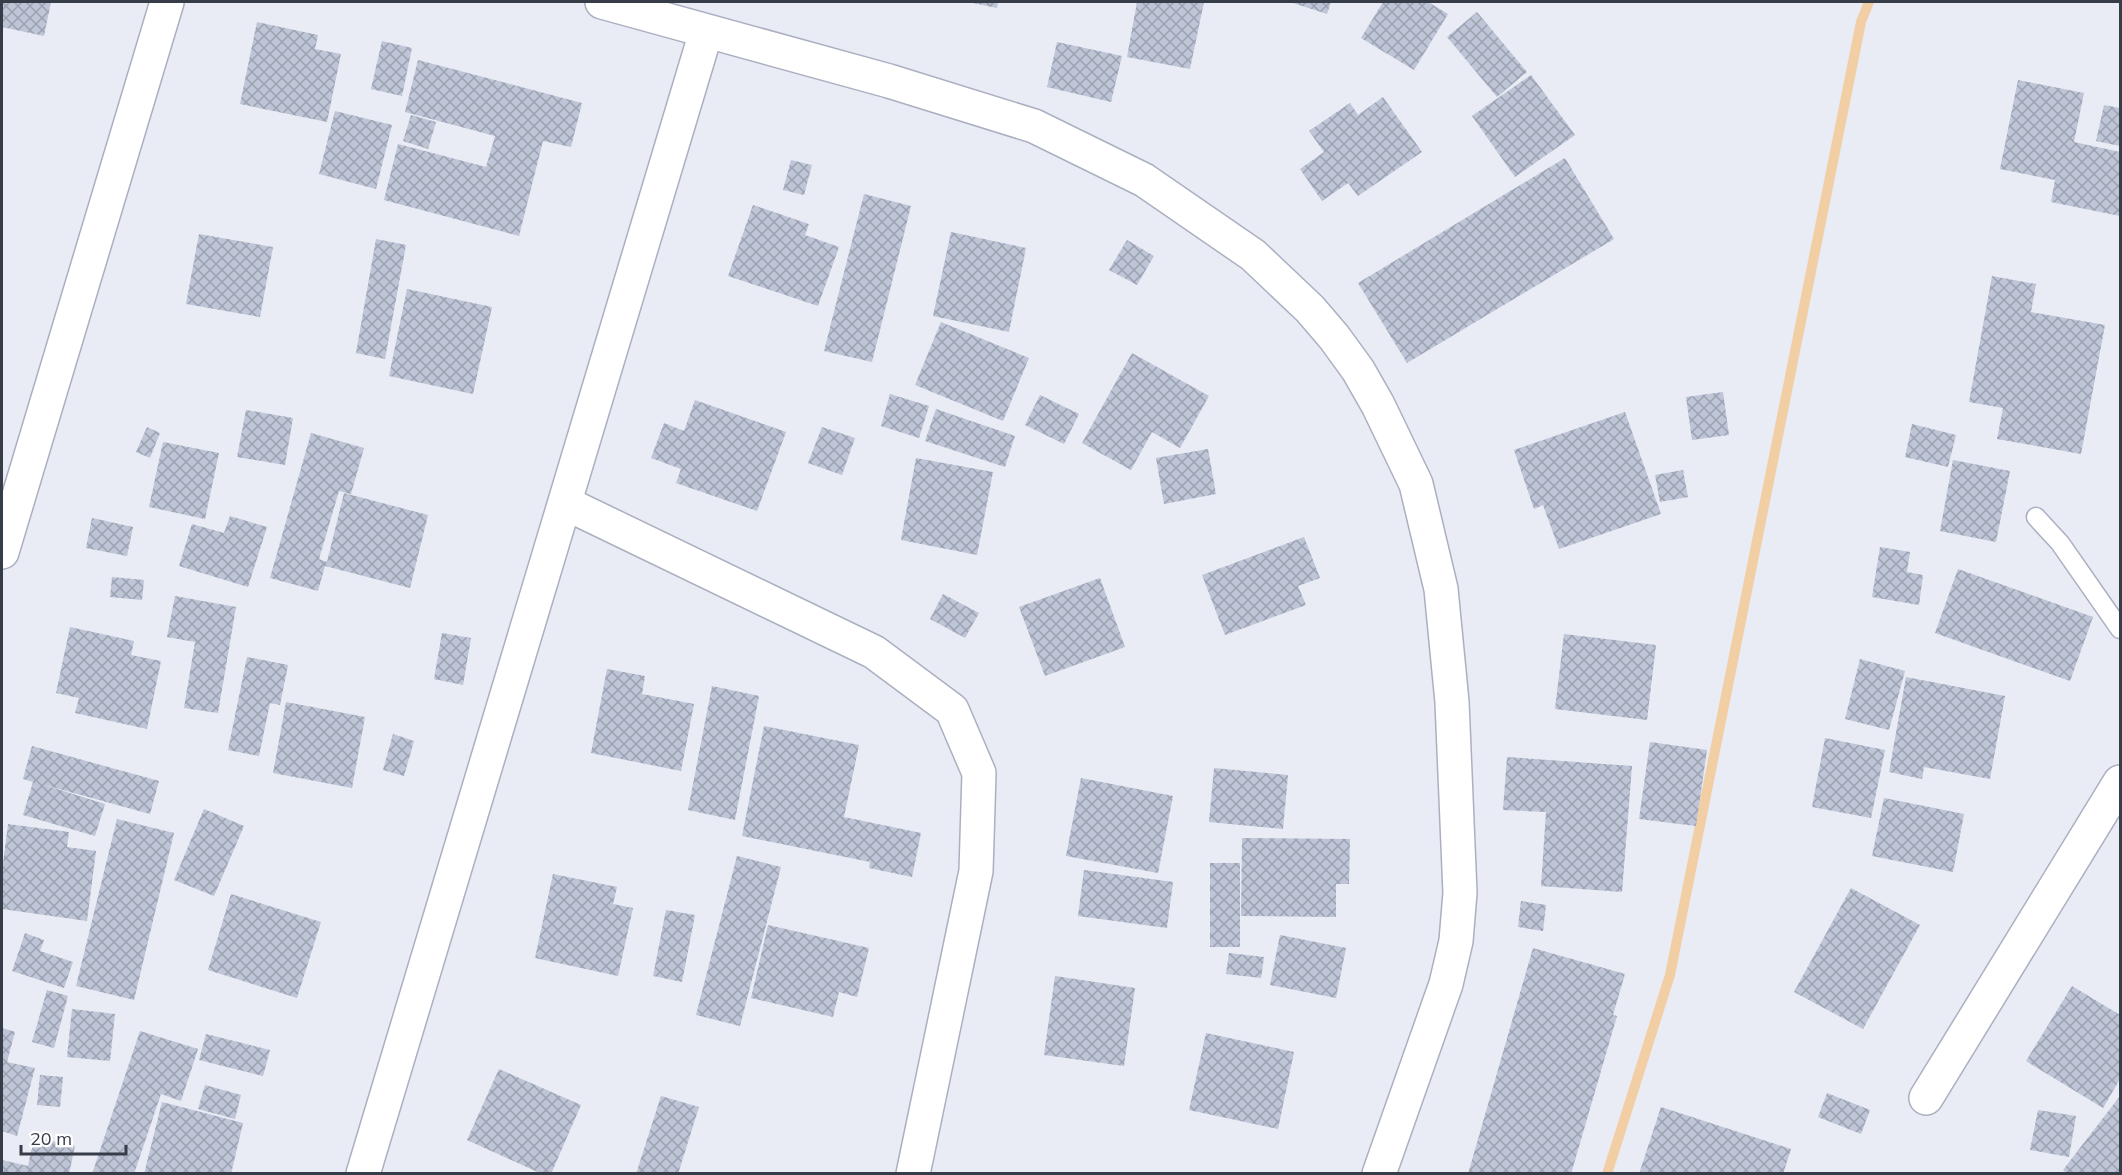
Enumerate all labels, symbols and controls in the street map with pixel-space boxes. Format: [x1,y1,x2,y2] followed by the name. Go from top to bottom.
[21,1118,126,1156] scale bar
[30,1127,72,1150] text: 20 m

